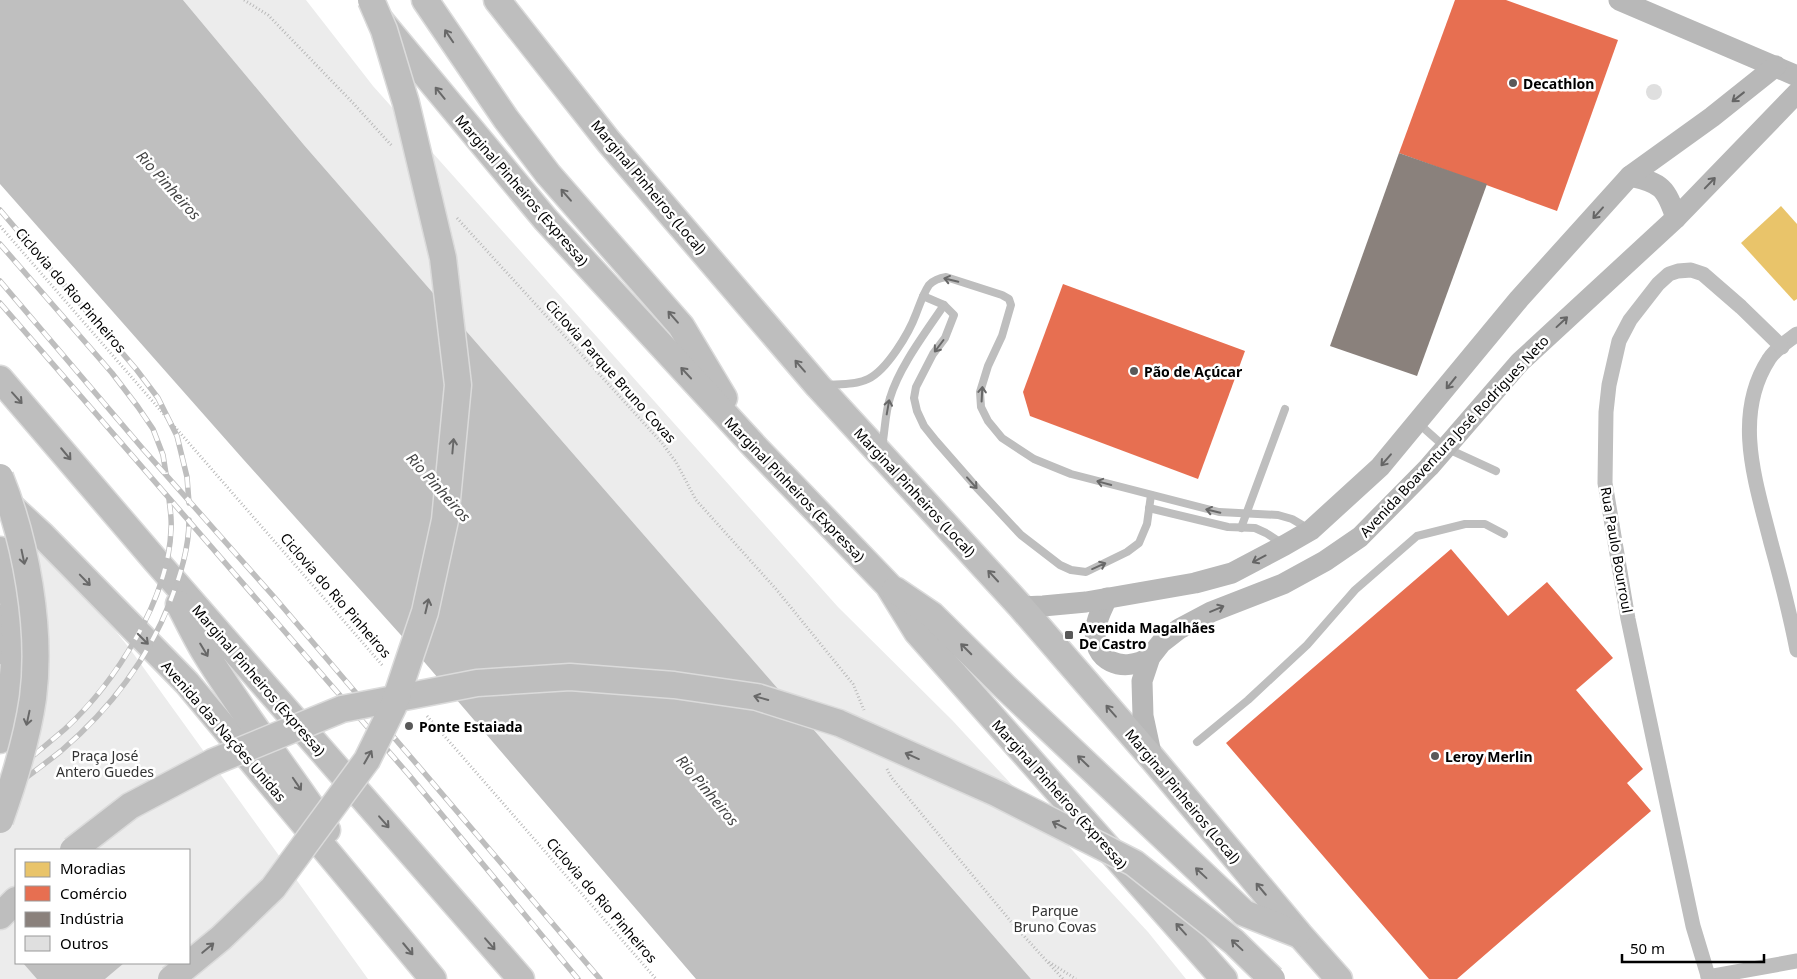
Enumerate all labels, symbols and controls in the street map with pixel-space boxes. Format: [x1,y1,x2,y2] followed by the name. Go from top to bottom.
[444,30,454,44] one-way arrow
[1523,74,1594,93] place label: Decathlon
[1507,77,1519,89] marker: Decathlon
[435,87,446,100] one-way arrow
[1732,91,1745,102] one-way arrow
[451,110,593,270] street label: Marginal Pinheiros (Expressa)
[587,116,711,258] street label: Marginal Pinheiros (Local)
[133,146,206,224] water label: Rio Pinheiros
[1704,177,1716,189] one-way arrow
[560,188,572,201] one-way arrow
[1592,206,1603,219] one-way arrow
[11,223,131,357] street label: Ciclovia do Rio Pinheiros
[944,275,960,284] one-way arrow
[541,295,681,447] street label: Ciclovia Parque Bruno Covas
[667,311,679,324] one-way arrow
[1556,316,1568,328] one-way arrow
[1355,331,1553,541] street label: Avenida Boaventura José Rodrigues Neto
[934,339,944,353] one-way arrow
[795,359,806,372] one-way arrow
[1144,362,1243,381] place label: Pão de Açúcar
[1128,365,1140,377] marker: Pão de Açúcar
[680,366,692,379] one-way arrow
[1445,376,1456,389] one-way arrow
[977,387,986,403] one-way arrow
[11,391,23,404] one-way arrow
[884,399,894,415] one-way arrow
[721,413,869,565] street label: Marginal Pinheiros (Expressa)
[850,423,980,561] street label: Marginal Pinheiros (Local)
[448,438,457,454] one-way arrow
[60,448,71,461] one-way arrow
[403,448,476,526] water label: Rio Pinheiros
[1381,453,1392,466] one-way arrow
[966,476,978,489] one-way arrow
[1097,477,1113,487] one-way arrow
[1597,485,1637,615] street label: Rua Paulo Bourroul
[1206,506,1222,515] one-way arrow
[276,528,396,662] street label: Ciclovia do Rio Pinheiros
[19,549,28,565] one-way arrow
[1251,554,1266,564] one-way arrow
[1091,560,1106,570] one-way arrow
[987,570,999,583] one-way arrow
[79,573,91,586] one-way arrow
[423,598,432,614] one-way arrow
[188,600,330,760] street label: Marginal Pinheiros (Expressa)
[1209,604,1224,614] one-way arrow
[1079,618,1215,653] place label: Avenida Magalhães De Castro
[1063,629,1075,641] marker: Avenida Magalhães De Castro
[137,633,149,646] one-way arrow
[200,643,210,657] one-way arrow
[960,643,972,655] one-way arrow
[158,657,291,806] street label: Avenida das Nações Unidas
[753,693,769,703] one-way arrow
[1106,705,1117,718] one-way arrow
[23,710,32,726] one-way arrow
[988,715,1132,873] street label: Marginal Pinheiros (Expressa)
[419,717,523,736] place label: Ponte Estaiada
[403,720,415,732] marker: Ponte Estaiada
[1121,725,1245,867] street label: Marginal Pinheiros (Local)
[56,746,154,781] park label: Praça José Antero Guedes
[1445,747,1533,766] place label: Leroy Merlin
[364,750,373,765] one-way arrow
[673,750,744,830] water label: Rio Pinheiros
[1429,750,1441,762] marker: Leroy Merlin
[905,751,920,760] one-way arrow
[1077,755,1089,768] one-way arrow
[292,777,302,791] one-way arrow
[378,816,389,829] one-way arrow
[1052,820,1067,830] one-way arrow
[542,833,662,967] street label: Ciclovia do Rio Pinheiros
[15,849,190,964] legend
[60,858,126,878] text: Moradias
[1195,867,1208,879] one-way arrow
[60,883,127,903] text: Comércio
[1256,883,1267,896] one-way arrow
[1013,901,1097,936] park label: Parque Bruno Covas
[60,908,124,928] text: Indústria
[1175,923,1186,936] one-way arrow
[1622,932,1764,964] scale bar
[60,933,109,953] text: Outros
[485,938,496,951] one-way arrow
[1630,938,1665,958] text: 50 m
[1230,939,1243,951] one-way arrow
[202,942,215,953] one-way arrow
[403,942,414,955] one-way arrow

